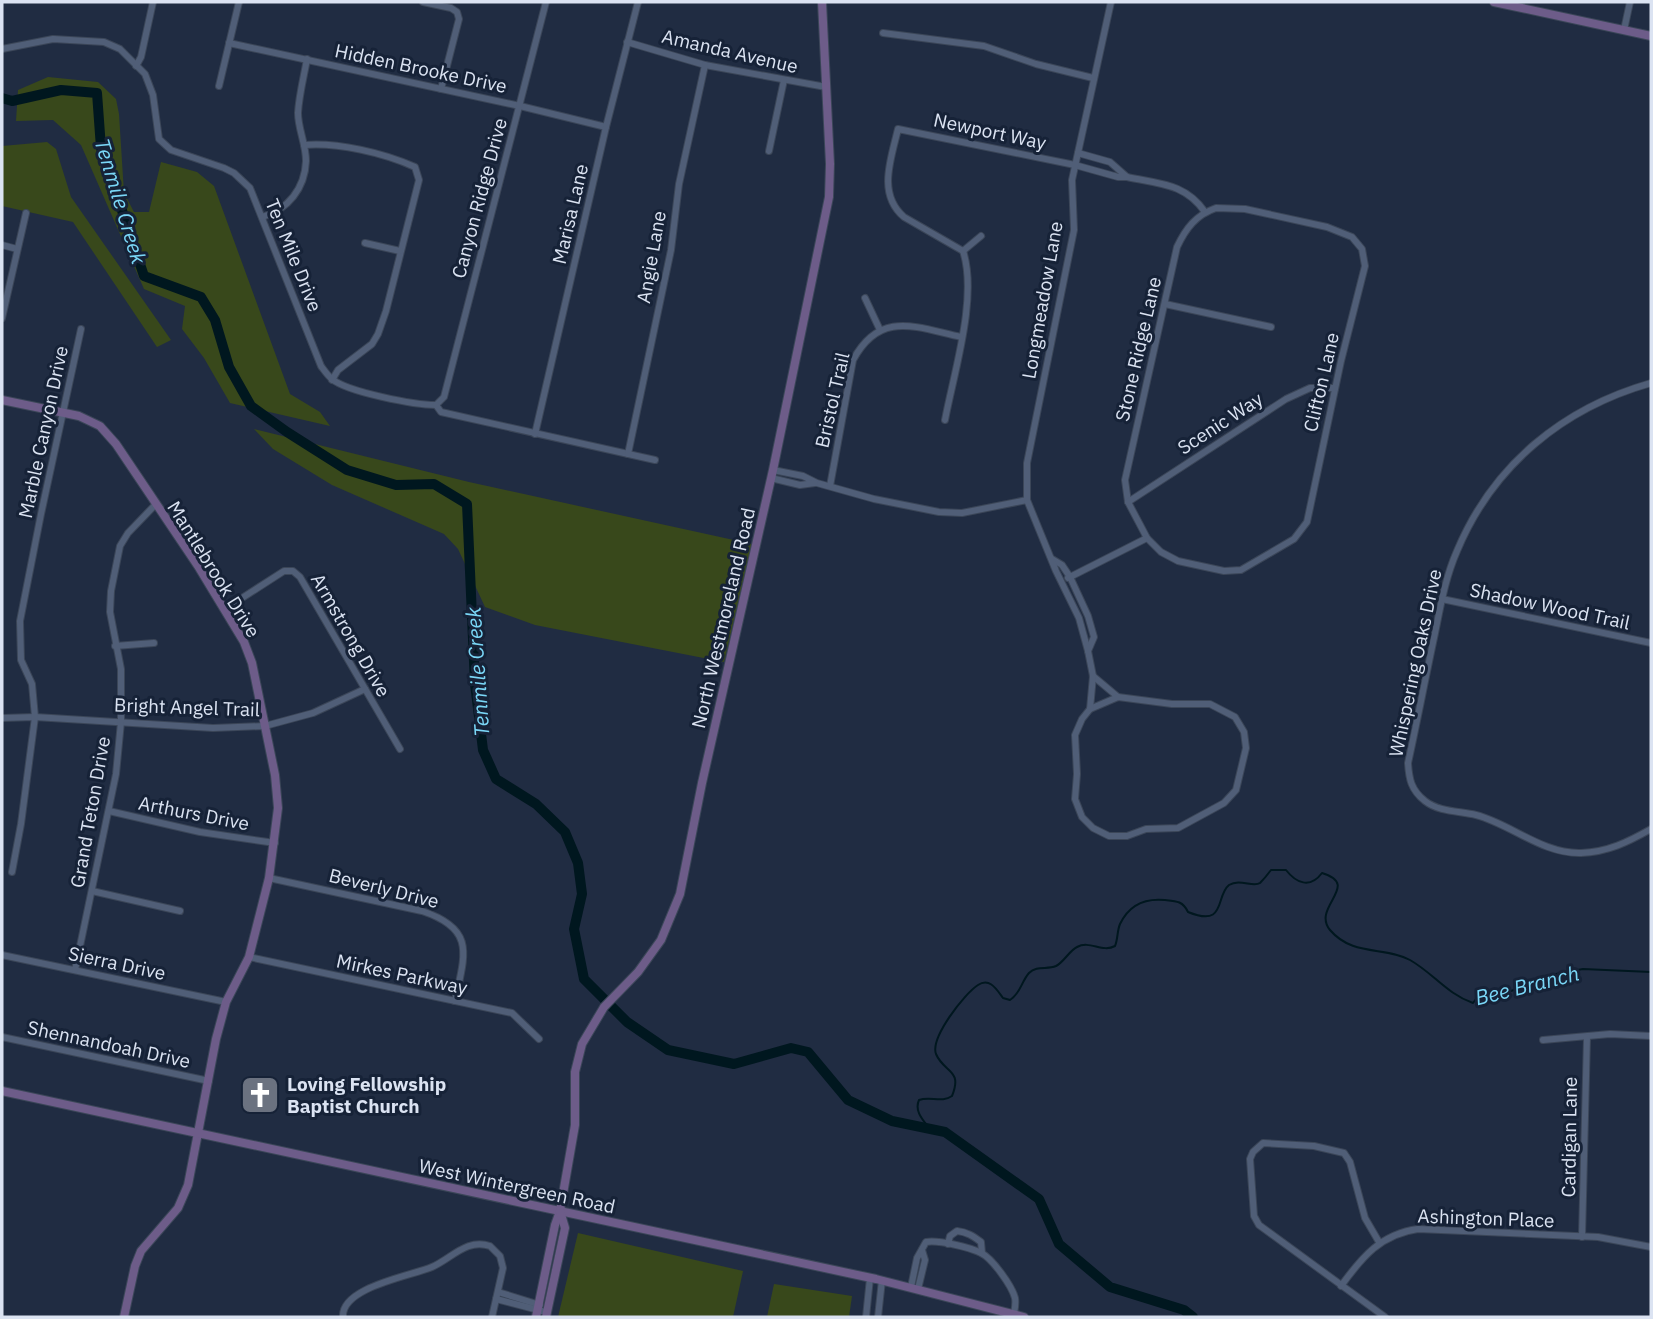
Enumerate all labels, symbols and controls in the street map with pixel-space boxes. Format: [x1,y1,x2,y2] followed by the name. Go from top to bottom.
[660,24,800,78] street label: Amanda Avenue
[333,38,509,98] street label: Hidden Brooke Drive
[932,107,1049,155] street label: Newport Way
[446,115,512,281] street label: Canyon Ridge Drive
[89,135,154,268] water label: Tenmile Creek
[547,162,593,266] street label: Marisa Lane
[260,195,328,315] street label: Ten Mile Drive
[631,209,671,305] street label: Angie Lane
[1016,219,1068,381] street label: Longmeadow Lane
[1110,274,1166,424] street label: Stone Ridge Lane
[1298,330,1344,434] street label: Clifton Lane
[13,344,73,520] street label: Marble Canyon Drive
[809,350,855,450] street label: Bristol Trail
[1173,386,1268,459] street label: Scenic Way
[162,496,266,642] street label: Mantlebrook Drive
[686,505,760,731] street label: North Westmoreland Road
[1383,567,1447,759] street label: Whispering Oaks Drive
[306,569,396,701] street label: Armstrong Drive
[1468,577,1632,635] street label: Shadow Wood Trail
[458,605,496,738] water label: Tenmile Creek
[114,692,260,722] street label: Bright Angel Trail
[65,734,115,890] street label: Grand Teton Drive
[137,791,251,835] street label: Arthurs Drive
[327,863,441,913] street label: Beverly Drive
[66,941,168,985] street label: Sierra Drive
[334,948,470,1000] street label: Mirkes Parkway
[1472,959,1582,1011] water label: Bee Branch
[25,1015,193,1073] street label: Shennandoah Drive
[287,1072,446,1118] place label: Loving Fellowship Baptist Church
[239,1074,281,1116] church icon: Loving Fellowship Baptist Church
[1556,1076,1582,1198] street label: Cardigan Lane
[417,1153,617,1219] street label: West Wintergreen Road
[1417,1204,1555,1232] street label: Ashington Place

